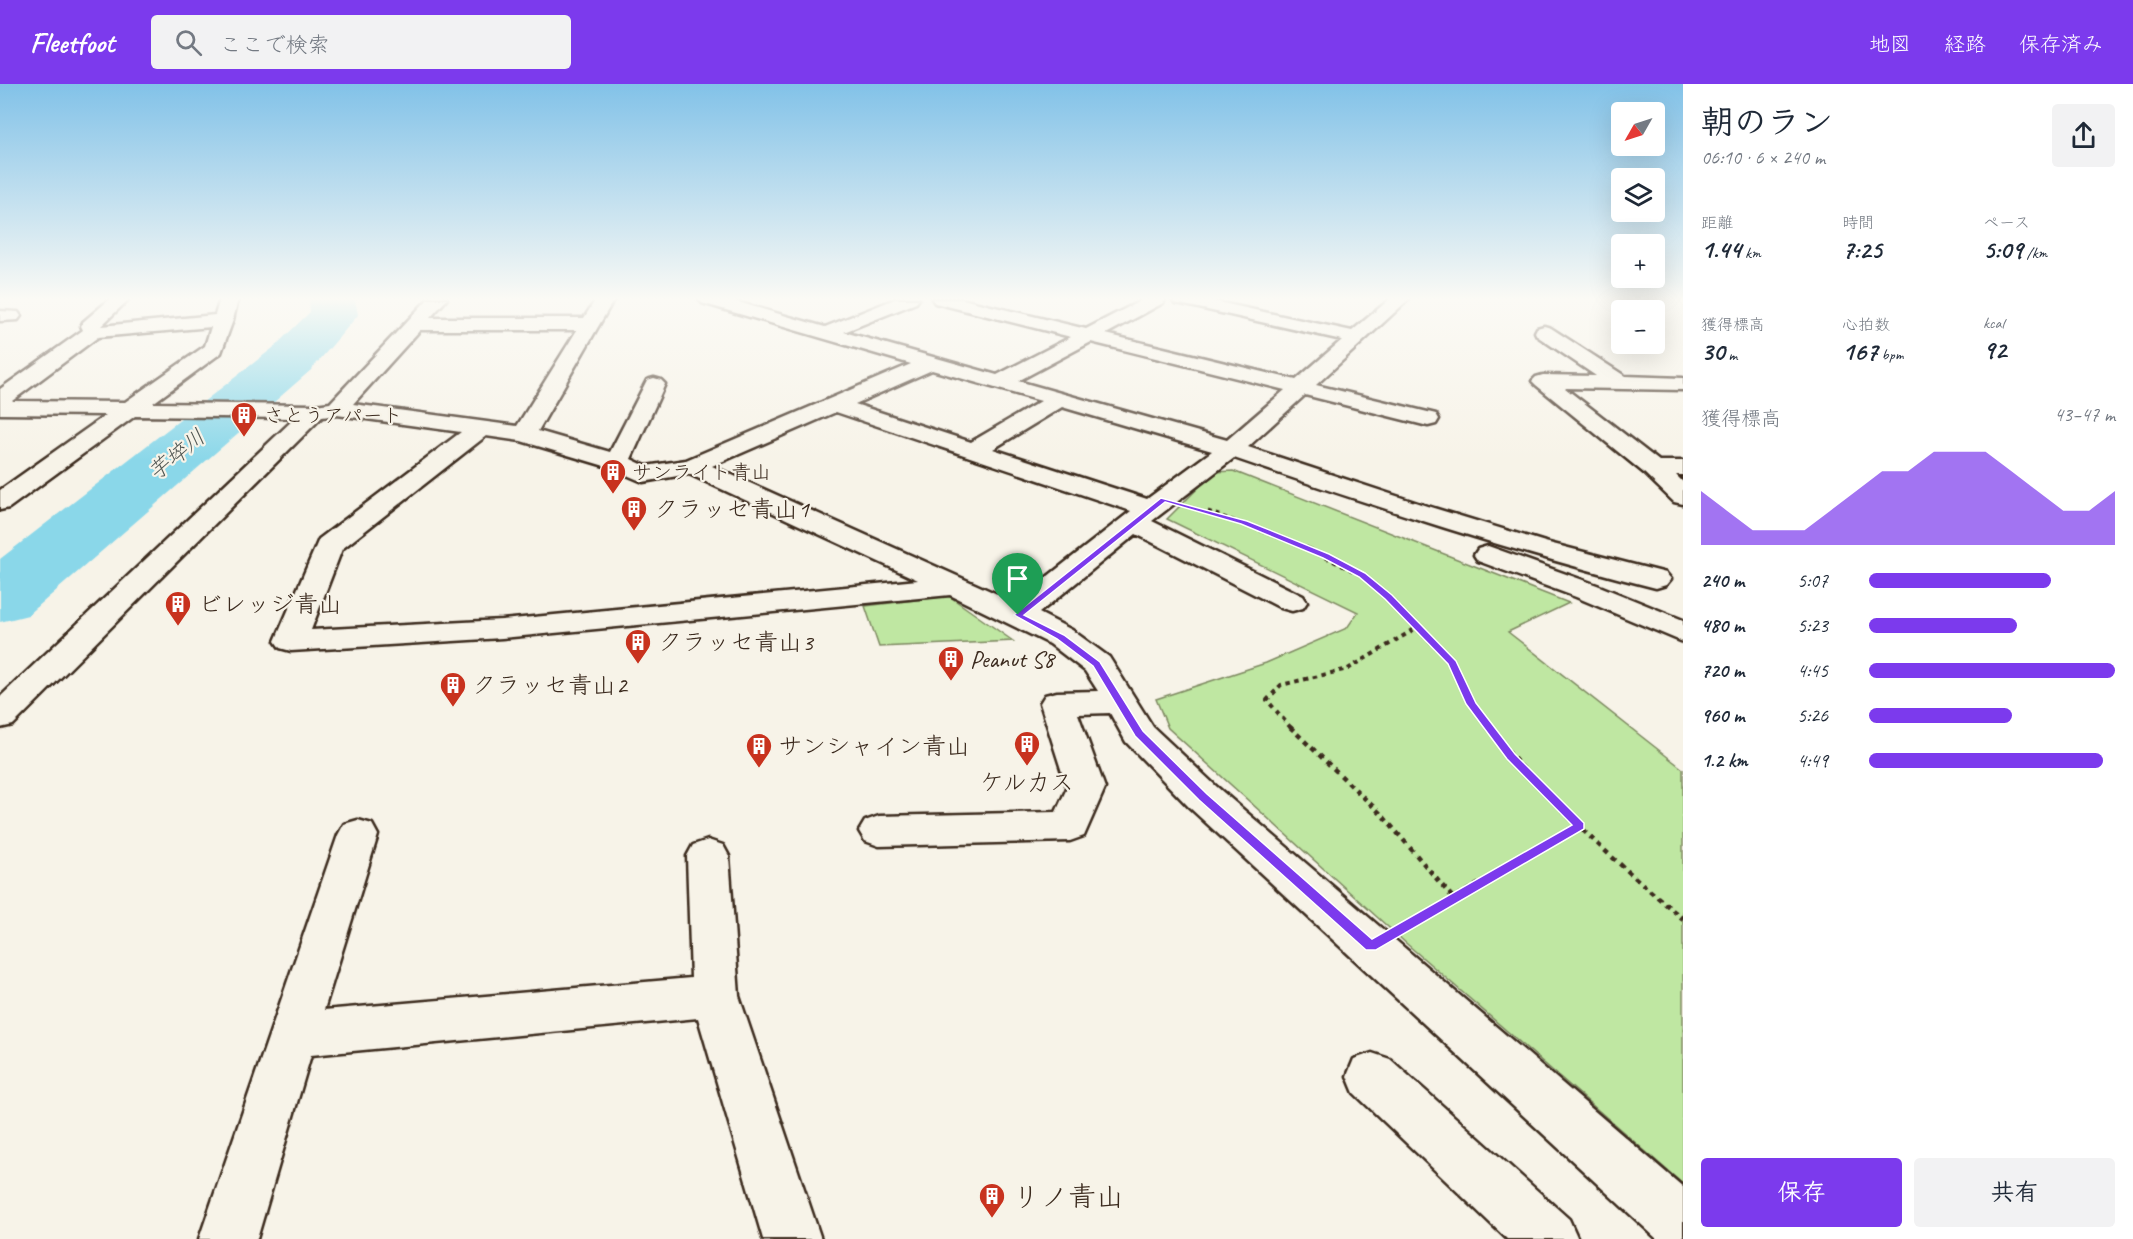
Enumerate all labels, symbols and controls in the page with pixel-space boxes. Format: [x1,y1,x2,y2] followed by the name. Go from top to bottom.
[151,15,571,69] search box
[30,25,115,60] text: Fleetfoot
[172,26,205,59] icon: search
[220,31,330,59] text: ここで検索
[1869,31,1911,57] text: 地図
[1944,31,1986,57] text: 経路
[2019,31,2103,57] text: 保存済み
[1701,101,1833,143] text: 朝のラン
[1611,102,1665,156] north arrow
[1611,102,1665,354] map controls
[2052,104,2115,167] button: share
[1701,145,1825,170] text: 06:10 · 6 × 240 m
[1611,168,1665,222] button: layers
[1701,213,1733,233] text: 距離
[1842,213,1874,233] text: 時間
[1983,213,2030,233] text: ペース
[1701,233,1741,266] text: 1.44
[1842,233,1882,266] text: 7:25
[1983,233,2023,266] text: 5:09
[1611,234,1665,288] button: +
[1741,243,1761,263] text: km
[2023,243,2047,263] text: /km
[1611,300,1665,354] button: −
[1983,313,2004,333] text: kcal
[1701,315,1765,335] text: 獲得標高
[1842,315,1890,335] text: 心拍数
[1983,333,2006,366] text: 92
[1701,335,1724,368] text: 30
[1842,335,1878,368] text: 167
[1724,345,1737,365] text: m
[1878,345,1903,365] text: bpm
[229,400,259,438] building icon: さとうアパート
[2054,402,2115,427] text: 43–47 m
[264,403,403,428] place label: さとうアパート
[1701,406,1781,431] text: 獲得標高
[142,423,211,486] water label: 芋埣川
[598,457,628,495] building icon: サンライト青山
[632,460,771,485] place label: サンライト青山
[619,494,649,532] building icon: クラッセ青山1
[654,494,810,524] place label: クラッセ青山1
[992,553,1043,615] pin
[1001,562,1034,595] icon: arrive
[1701,568,1744,593] text: 240 m
[1797,568,1828,593] text: 5:07
[163,589,193,627] building icon: ビレッジ青山
[198,589,342,619] place label: ビレッジ青山
[1701,613,1744,638] text: 480 m
[1797,613,1828,638] text: 5:23
[623,627,653,665] building icon: クラッセ青山3
[658,627,815,657] place label: クラッセ青山3
[936,644,966,682] building icon: Peanut S8
[970,644,1056,674] place label: Peanut S8
[1701,658,1744,683] text: 720 m
[1797,658,1828,683] text: 4:45
[438,670,468,708] building icon: クラッセ青山2
[472,670,629,700] place label: クラッセ青山2
[1701,703,1744,728] text: 960 m
[1797,703,1828,728] text: 5:26
[1012,729,1042,767] building icon: ケルカス
[744,731,774,769] building icon: サンシャイン青山
[778,731,970,761] place label: サンシャイン青山
[1701,748,1748,773] text: 1.2 km
[1797,748,1828,773] text: 4:49
[980,767,1074,797] place label: ケルカス
[1701,1158,1902,1227] button: 保存
[1914,1158,2115,1227] button: 共有
[1012,1179,1124,1214] place label: リノ青山
[977,1181,1007,1219] building icon: リノ青山

